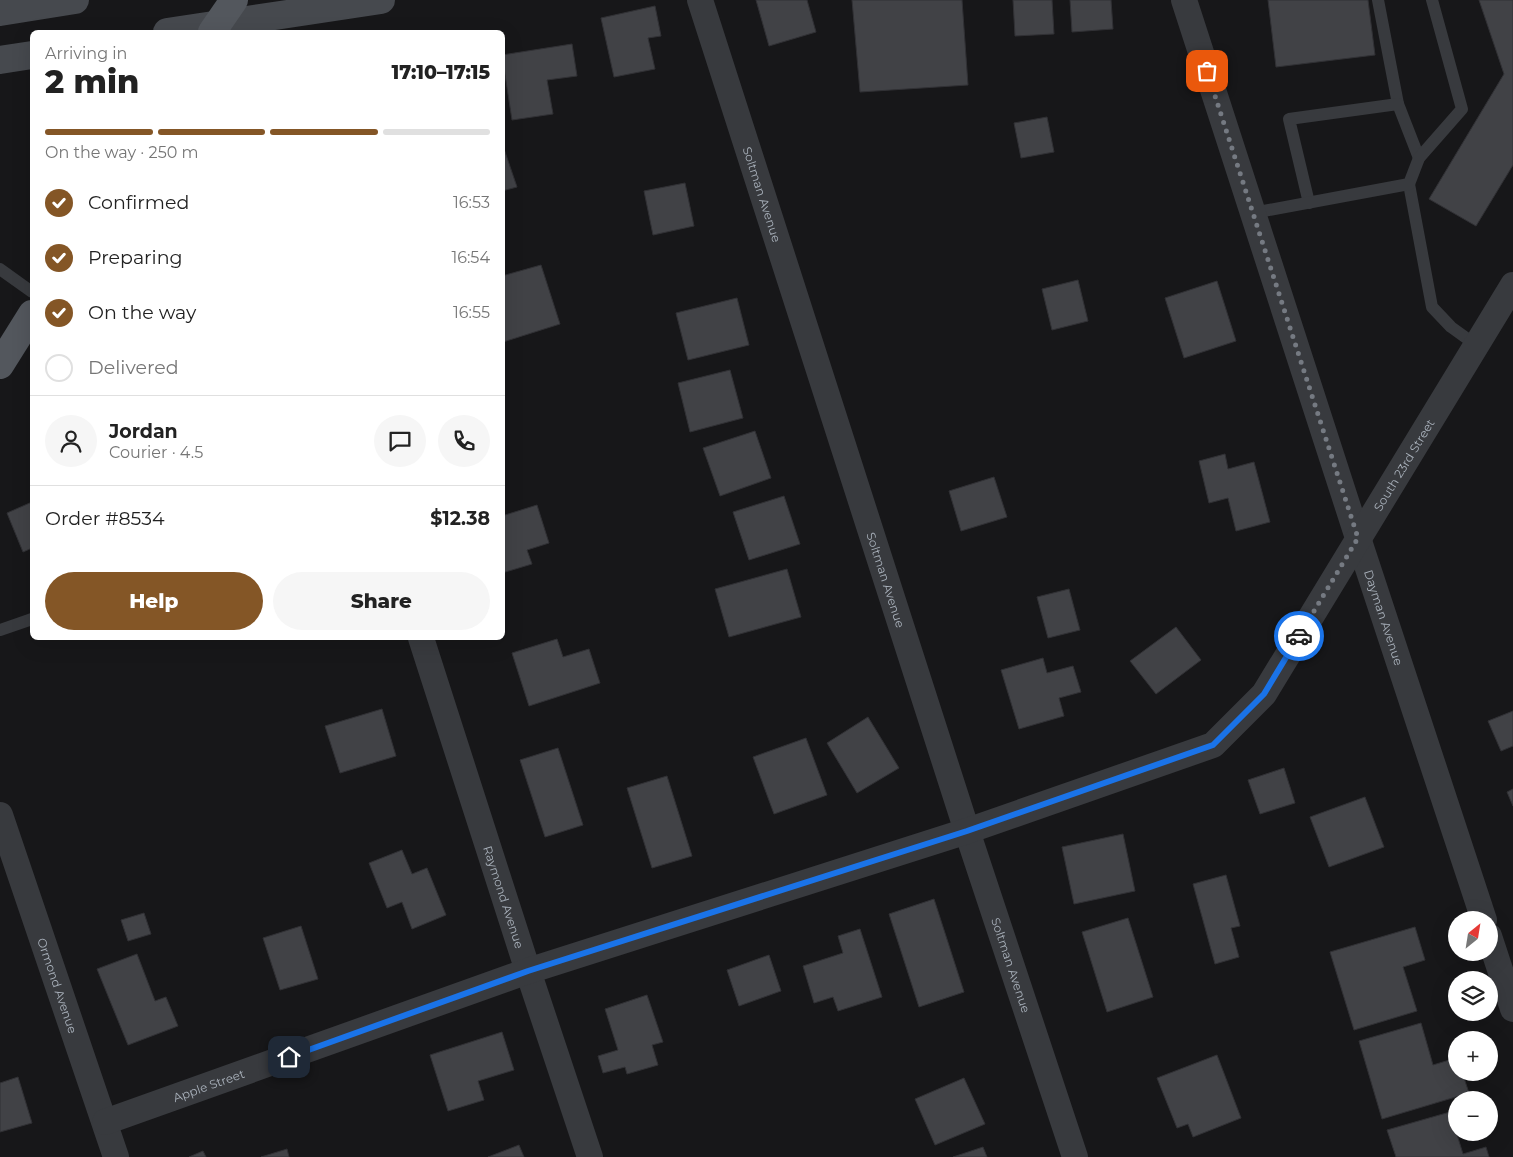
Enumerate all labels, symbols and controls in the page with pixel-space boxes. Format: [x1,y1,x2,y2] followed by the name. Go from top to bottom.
[45,44,127,63] text: Arriving in
[1186,50,1228,92] pin
[1193,57,1221,85] icon: bag
[392,61,490,84] text: 17:10–17:15
[45,62,139,101] text: 2 min
[45,143,198,162] text: On the way · 250 m
[740,145,785,244] street label: Soltman Avenue
[45,189,73,217] icon: check
[88,191,189,214] text: Confirmed
[453,193,490,212] text: 16:53
[45,244,73,272] icon: check
[88,246,183,269] text: Preparing
[451,248,490,267] text: 16:54
[45,299,73,327] icon: check
[88,301,196,324] text: On the way
[453,303,490,322] text: 16:55
[88,356,179,379] text: Delivered
[45,415,97,467] button: person
[374,415,426,467] button: chat
[438,415,490,467] button: phone
[1370,416,1437,514] street label: South 23rd Street
[109,420,178,443] text: Jordan
[109,443,203,462] text: Courier · 4.5
[45,507,165,530] text: Order #8534
[430,507,490,530] text: $12.38
[864,530,909,629] street label: Soltman Avenue
[1361,568,1407,667] street label: Dayman Avenue
[45,572,263,630] button: Help
[273,572,490,630] button: Share
[1274,611,1324,661] courier
[1285,622,1313,650] icon: car
[481,844,528,950] street label: Raymond Avenue
[1448,911,1498,961] north arrow
[1448,911,1498,1141] map controls
[989,915,1034,1015] street label: Soltman Avenue
[35,936,81,1035] street label: Ormond Avenue
[1448,971,1498,1021] button: layers
[1448,1031,1498,1081] button: +
[268,1036,310,1078] pin
[275,1043,303,1071] icon: home
[171,1065,246,1105] street label: Apple Street
[1448,1091,1498,1141] button: −

